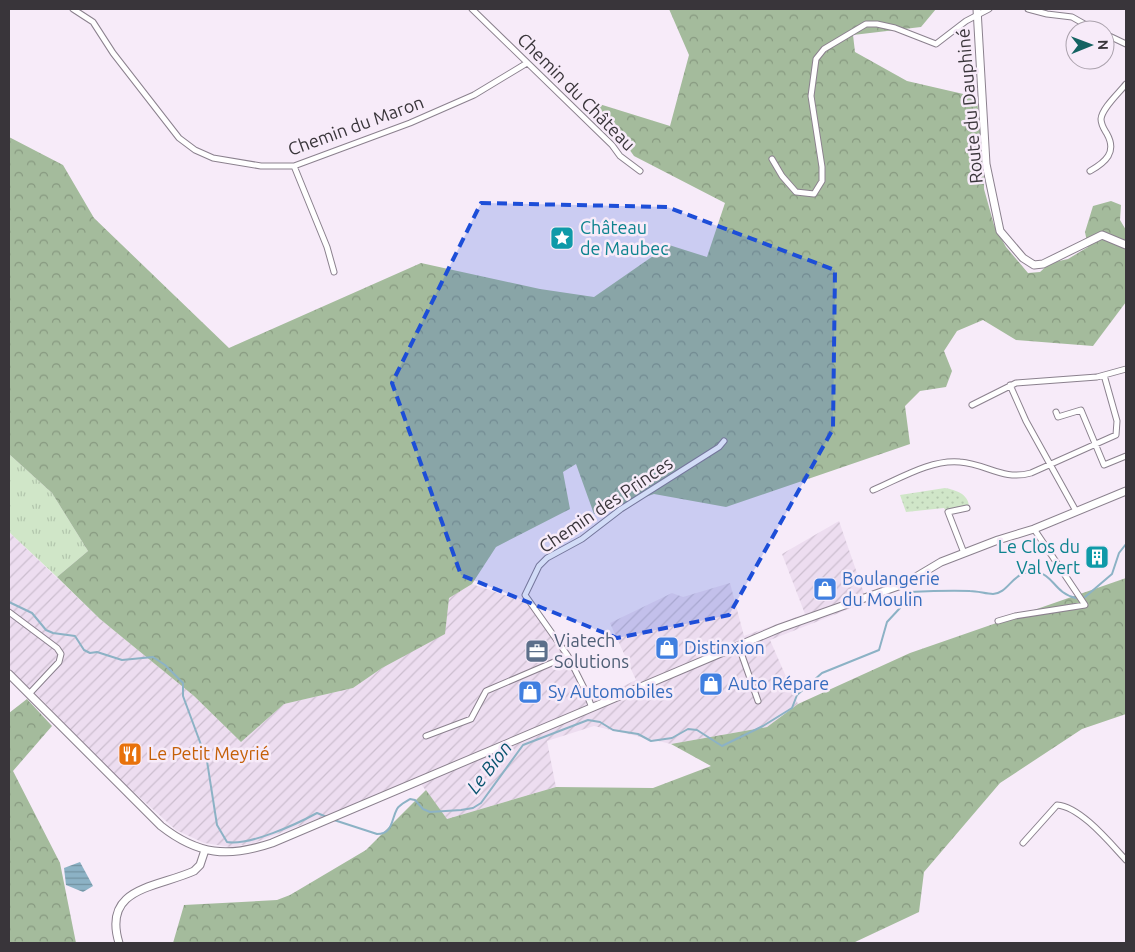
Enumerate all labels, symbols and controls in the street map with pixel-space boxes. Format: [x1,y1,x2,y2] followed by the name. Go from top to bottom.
[1065,20,1115,70] north arrow
[952,28,986,184] street label: Route du Dauphiné
[514,29,639,154] street label: Chemin du Château
[1095,39,1111,50] text: N
[285,91,426,159] street label: Chemin du Maron
[580,217,669,258] place label: Château de Maubec
[549,225,575,251] place icon: Château de Maubec
[535,452,676,556] street label: Chemin des Princes
[998,536,1080,577] place label: Le Clos du Val Vert
[1084,544,1110,570] building icon: Le Clos du Val Vert
[842,568,940,609] place label: Boulangerie du Moulin
[812,576,838,602] shop icon: Boulangerie du Moulin
[554,630,629,671] place label: Viatech Solutions
[654,635,680,661] shop icon: Distinxion
[684,637,765,657] place label: Distinxion
[524,638,550,664] office icon: Viatech Solutions
[698,671,724,697] shop icon: Auto Répare
[728,673,829,693] place label: Auto Répare
[517,679,543,705] shop icon: Sy Automobiles
[548,681,673,701] place label: Sy Automobiles
[462,737,516,797] water label: Le Bion
[117,741,143,767] restaurant icon: Le Petit Meyrié
[148,743,270,763] place label: Le Petit Meyrié

